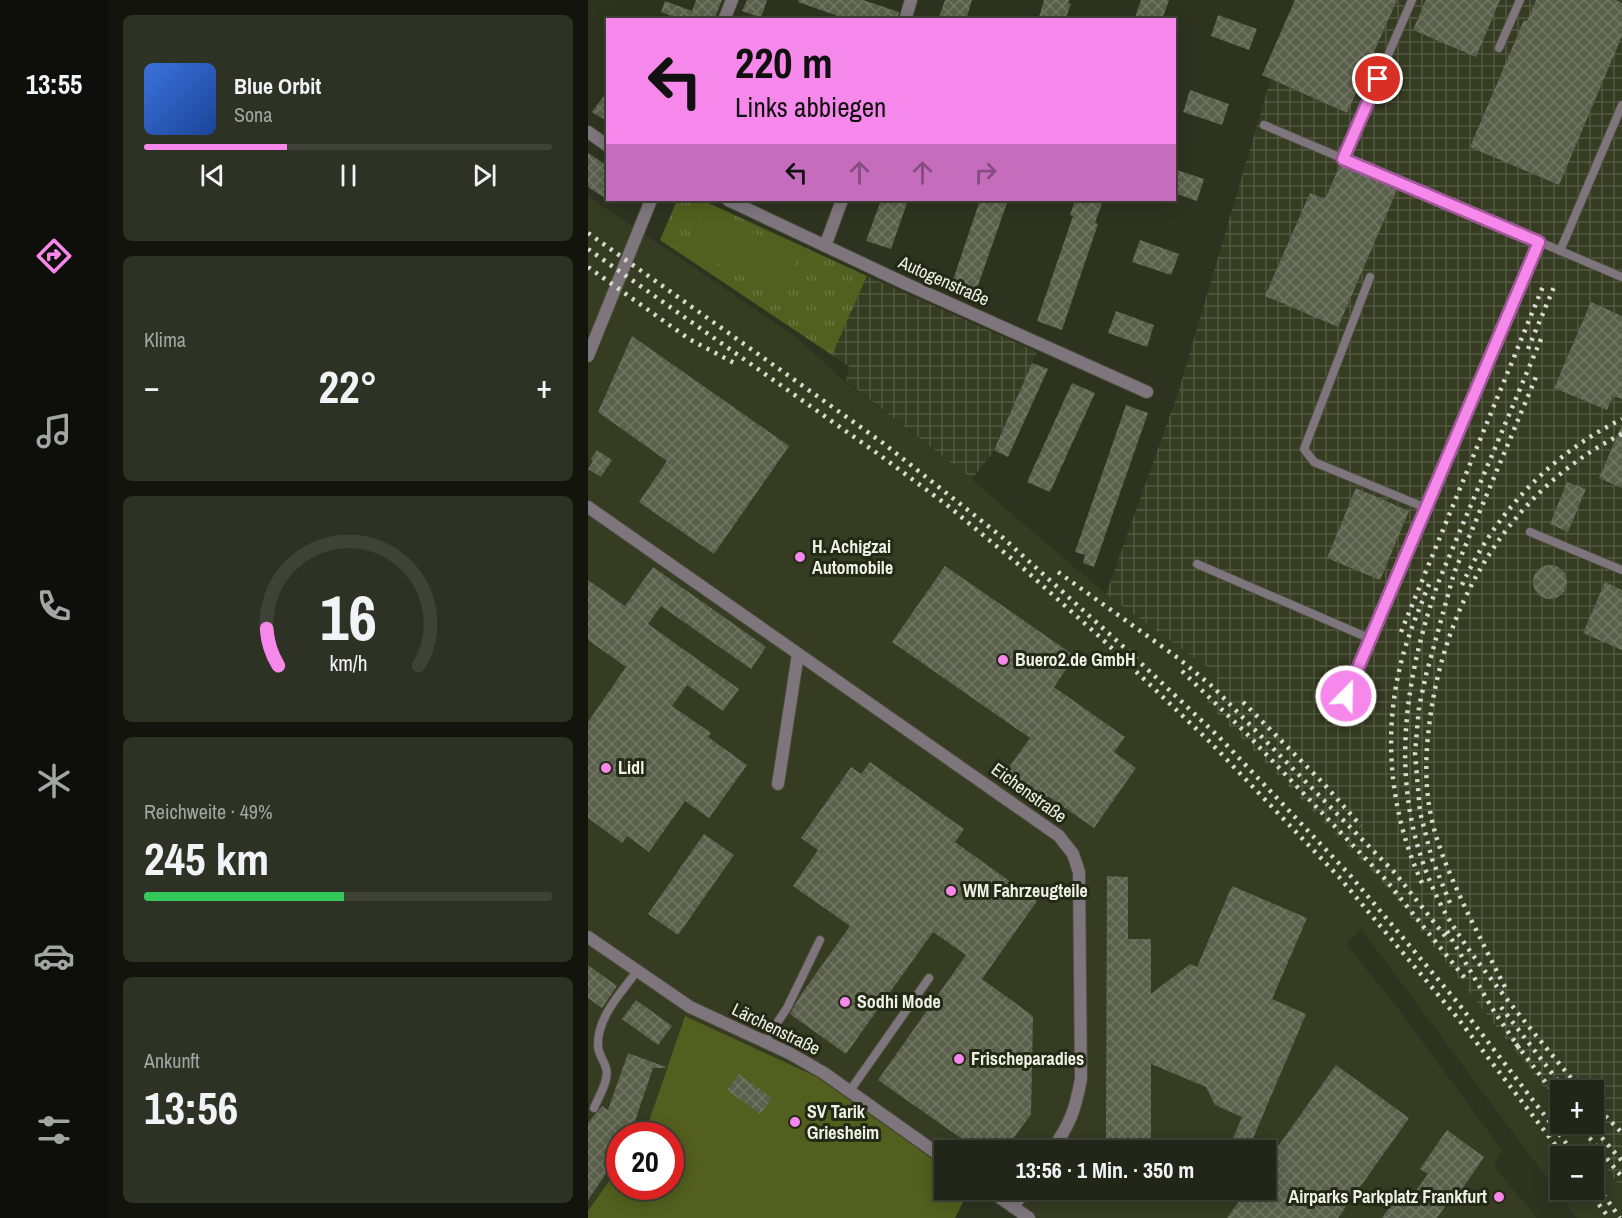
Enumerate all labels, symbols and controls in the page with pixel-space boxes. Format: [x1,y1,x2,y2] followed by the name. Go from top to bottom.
[735,35,833,91] text: 220 m
[636,42,714,120] icon: left
[1352,53,1403,104] pin
[1361,62,1394,95] icon: arrive
[26,66,82,102] text: 13:55
[234,71,321,101] text: Blue Orbit
[735,89,886,125] text: Links abbiegen
[234,101,272,128] text: Sona
[780,156,813,189] icon: left
[843,156,876,189] icon: ahead
[906,156,939,189] icon: ahead
[969,156,1002,189] icon: right
[196,159,229,192] icon: previous
[332,159,365,192] icon: pause
[468,159,501,192] icon: next
[33,235,75,277] icon: directions
[894,249,994,312] street label: Autogenstraße
[144,326,186,353] text: Klima
[318,356,378,417] text: 22°
[144,364,160,408] text: −
[536,364,552,408] text: +
[33,410,75,452] icon: music
[812,534,893,580] place label: H. Achigzai Automobile
[793,550,807,564] marker: H. Achigzai Automobile
[320,575,376,659] text: 16
[33,585,75,627] icon: phone
[1015,647,1136,672] place label: Buero2.de GmbH
[329,649,367,678] text: km/h
[996,653,1010,667] marker: Buero2.de GmbH
[1314,664,1378,728] position arrow
[618,755,644,780] place label: Lidl
[986,757,1072,829] street label: Eichenstraße
[33,760,75,802] icon: climate
[599,761,613,775] marker: Lidl
[144,798,273,825] text: Reichweite · 49%
[144,828,269,889] text: 245 km
[963,878,1088,903] place label: WM Fahrzeugteile
[944,884,958,898] marker: WM Fahrzeugteile
[33,935,75,977] icon: car
[857,989,941,1014] place label: Sodhi Mode
[838,995,852,1009] marker: Sodhi Mode
[728,996,824,1061] street label: Lärchenstraße
[971,1046,1084,1071] place label: Frischeparadies
[144,1047,200,1074] text: Ankunft
[952,1052,966,1066] marker: Frischeparadies
[144,1077,238,1138] text: 13:56
[1550,1080,1604,1200] map controls
[1550,1080,1604,1134] button: +
[807,1099,879,1145] place label: SV Tarik Griesheim
[33,1109,75,1151] icon: filters
[788,1115,802,1129] marker: SV Tarik Griesheim
[606,1122,684,1200] speed limit sign: 20
[1550,1146,1604,1200] button: −
[1016,1155,1194,1185] text: 13:56 · 1 Min. · 350 m
[1288,1184,1487,1209] place label: Airparks Parkplatz Frankfurt
[1492,1190,1506,1204] marker: Airparks Parkplatz Frankfurt

